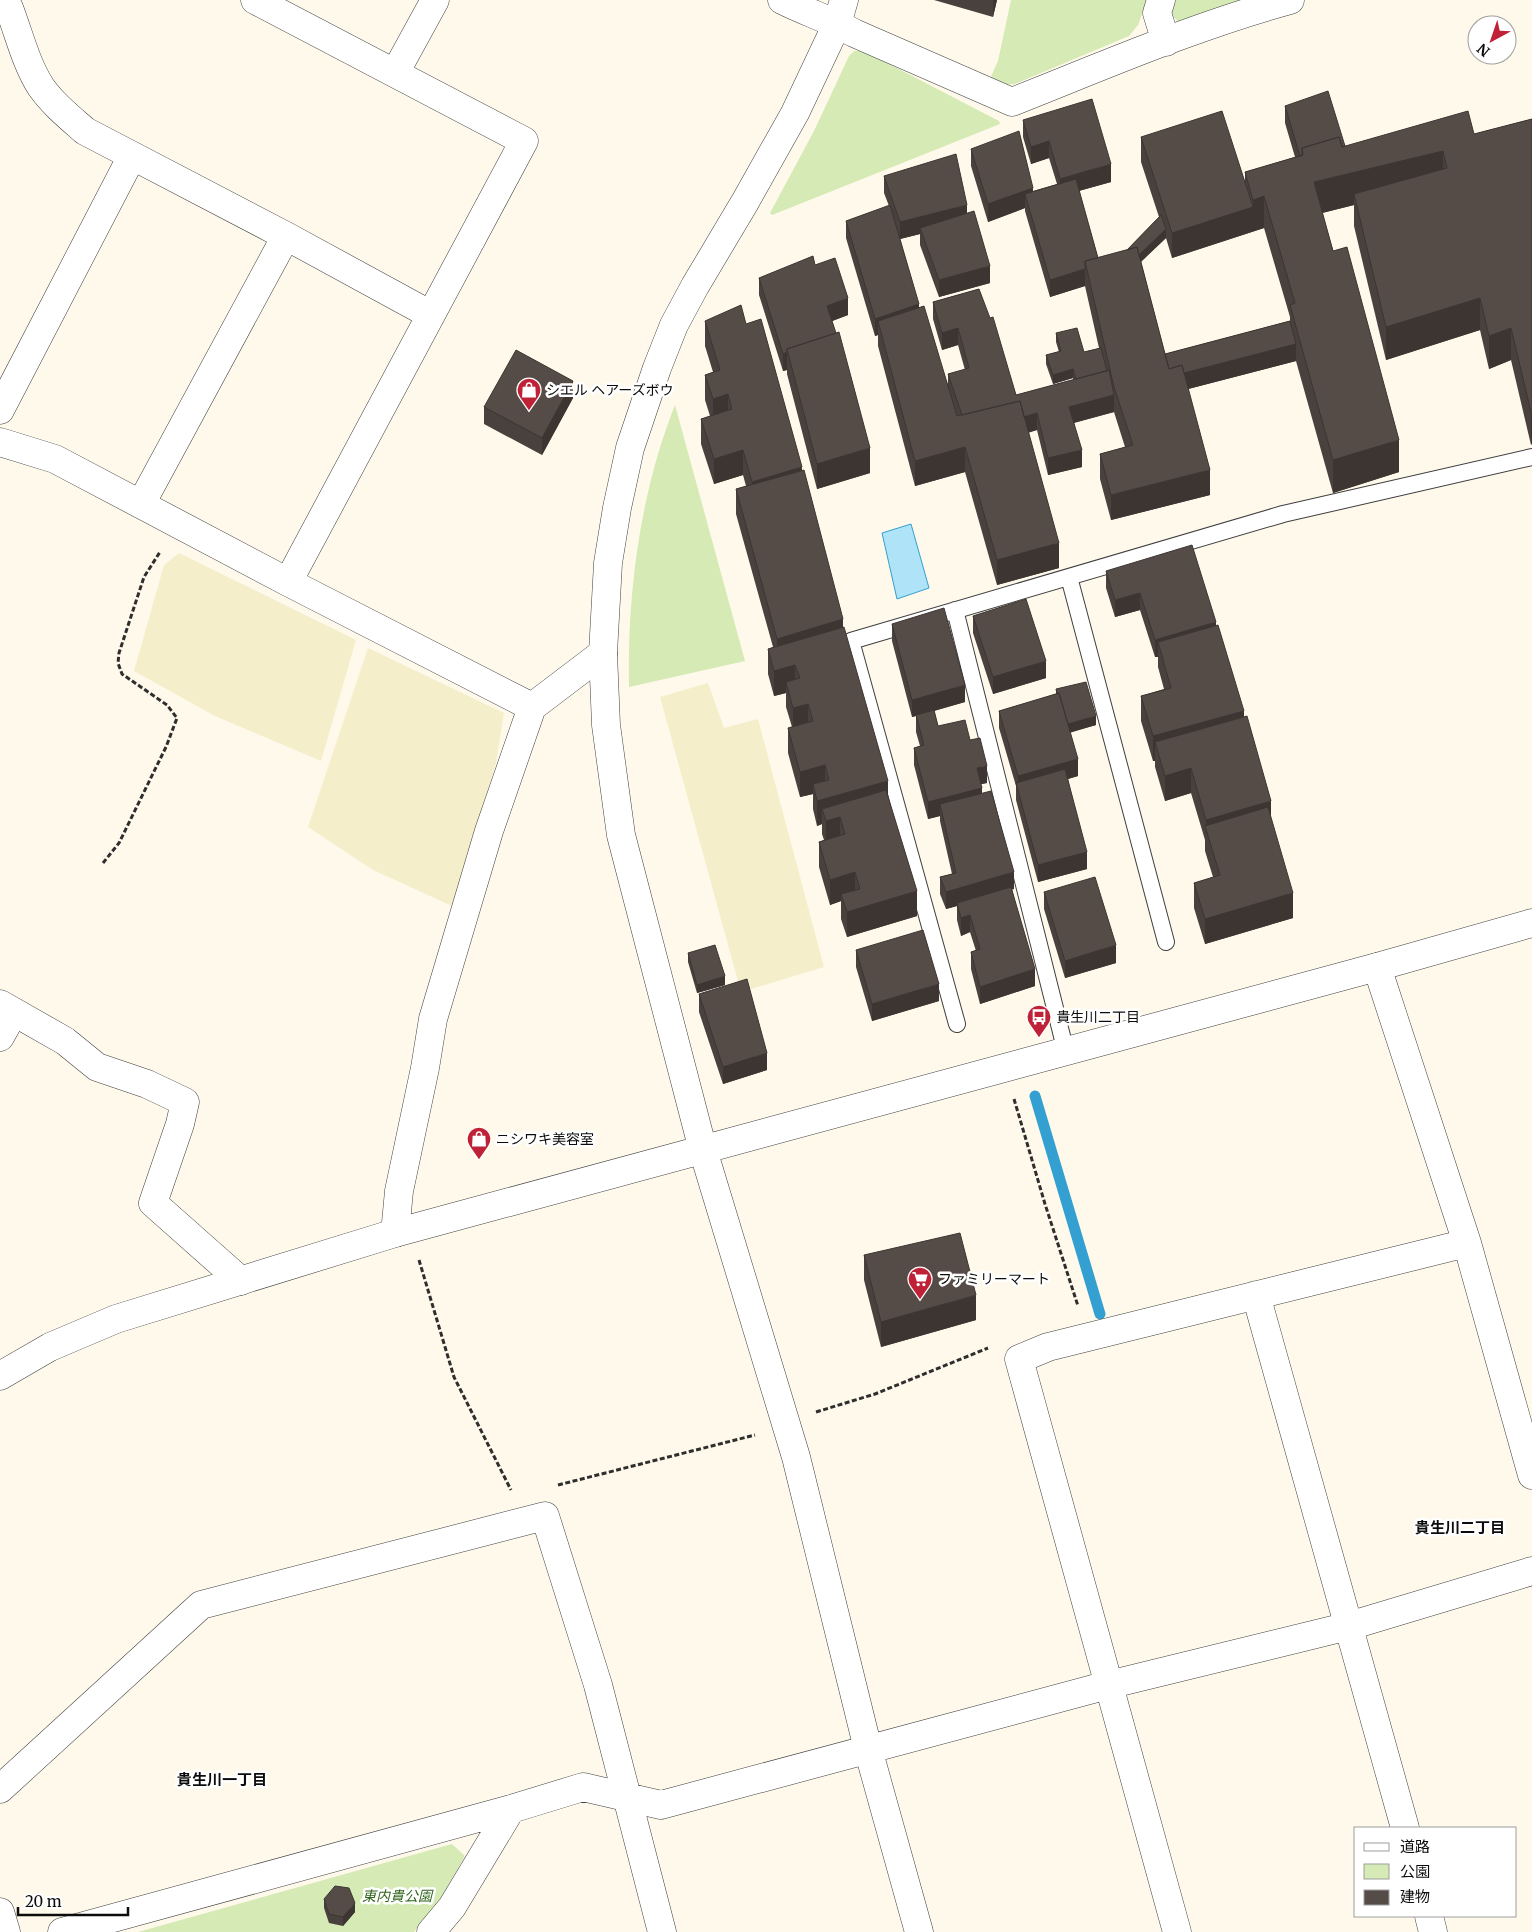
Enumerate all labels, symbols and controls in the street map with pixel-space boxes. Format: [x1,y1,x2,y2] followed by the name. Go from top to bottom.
[1467,15,1517,65] north arrow
[1474,40,1494,60] text: N
[516,377,542,411] shop icon: シエル ヘアーズボウ
[546,381,674,399] place label: シエル ヘアーズボウ
[1026,1004,1052,1038] bus stop icon: 貴生川二丁目
[1056,1008,1140,1026] place label: 貴生川二丁目
[466,1126,492,1160] shop icon: ニシワキ美容室
[496,1130,594,1148] place label: ニシワキ美容室
[907,1266,933,1300] supermarket icon: ファミリーマート
[938,1270,1050,1288] place label: ファミリーマート
[1415,1518,1505,1537] district label: 貴生川二丁目
[177,1770,267,1789] district label: 貴生川一丁目
[1354,1827,1517,1917] legend
[1400,1837,1430,1856] text: 道路
[1400,1862,1430,1881] text: 公園
[18,1884,128,1916] scale bar
[362,1887,434,1905] park label: 東内貴公園
[1400,1887,1430,1906] text: 建物
[25,1892,62,1911] text: 20 m

